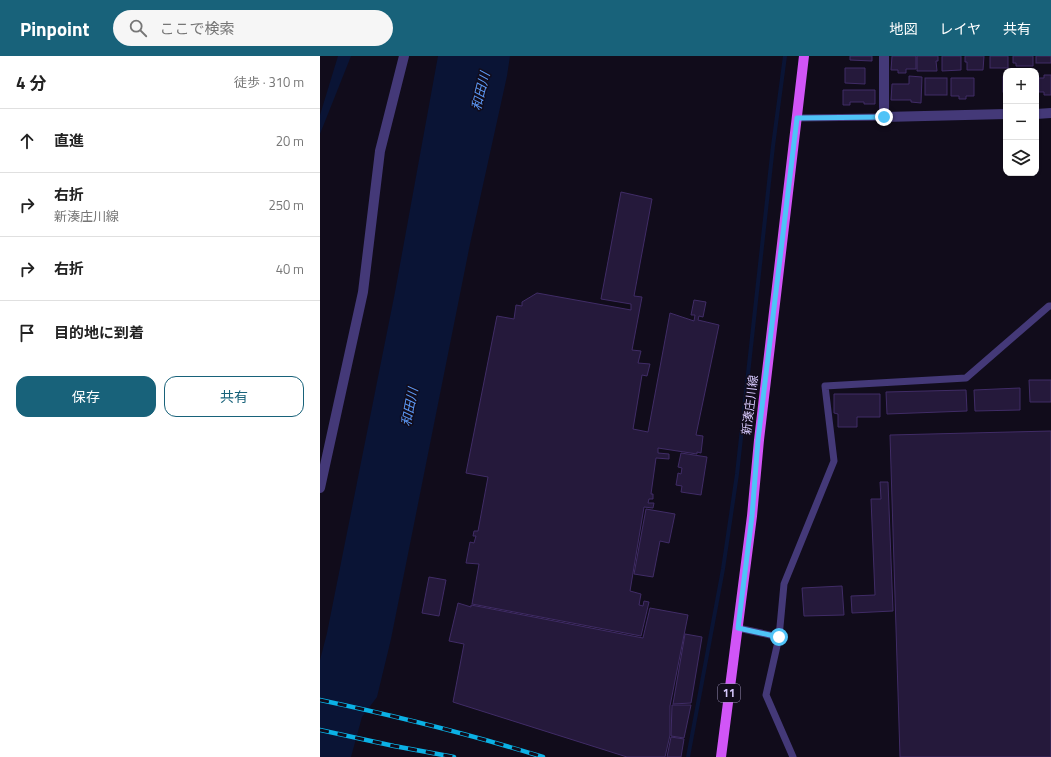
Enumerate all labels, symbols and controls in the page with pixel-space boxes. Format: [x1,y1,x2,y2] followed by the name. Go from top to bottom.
[113,10,393,46] search box
[20,14,89,43] text: Pinpoint
[127,17,149,39] icon: search
[159,17,234,40] text: ここで検索
[889,18,917,39] text: 地図
[939,18,981,39] text: レイヤ
[1003,18,1031,39] text: 共有
[466,68,495,112] water label: 和田川
[1003,68,1039,176] map controls
[1003,68,1039,104] button: +
[16,70,46,96] text: 4 分
[234,72,304,92] text: 徒歩 · 310 m
[1003,104,1039,140] button: −
[875,108,893,126] route end
[54,129,84,152] text: 直進
[16,130,38,152] icon: ahead
[276,131,304,151] text: 20 m
[1003,140,1039,176] button: layers
[54,183,84,206] text: 右折
[16,194,38,216] icon: right
[268,195,304,215] text: 250 m
[54,206,119,226] text: 新湊庄川線
[54,257,84,280] text: 右折
[16,258,38,280] icon: right
[276,259,304,279] text: 40 m
[54,321,144,344] text: 目的地に到着
[16,322,38,344] icon: arrive
[736,374,763,436] street label: 新湊庄川線
[16,376,156,417] button: 保存
[164,376,304,417] button: 共有
[395,384,423,428] water label: 和田川
[770,628,788,646] route start
[718,684,740,702] road number: 11

